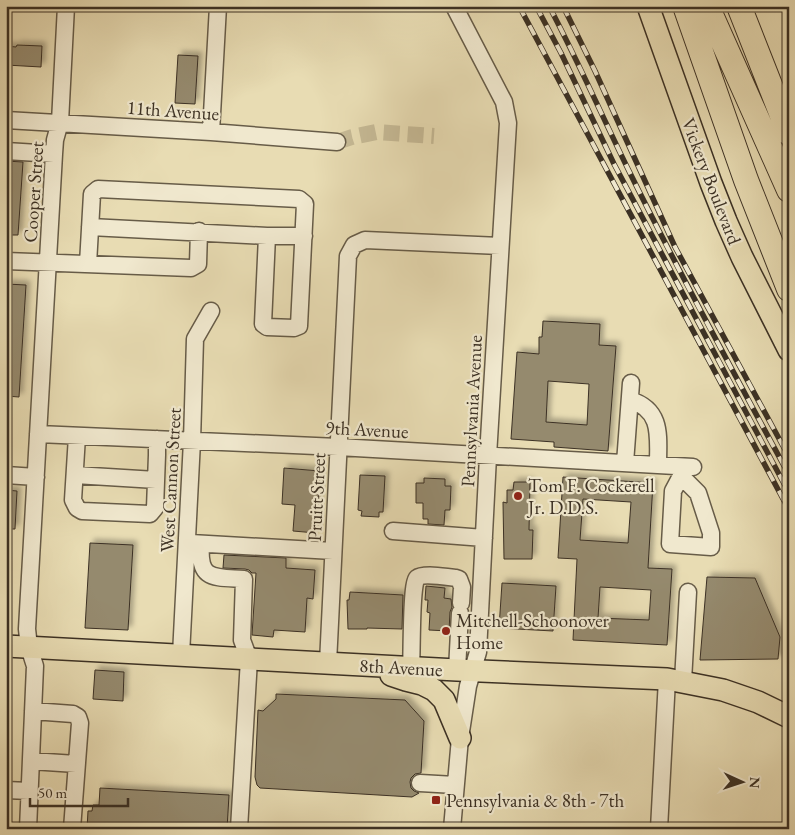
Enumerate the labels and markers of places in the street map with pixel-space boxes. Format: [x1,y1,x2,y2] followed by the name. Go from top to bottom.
[526,473,655,520] place label: Tom F. Cockerell Jr. D.D.S.
[512,490,524,502] marker: Tom F. Cockerell Jr. D.D.S.
[456,608,610,655] place label: Mitchell-Schoonover Home
[440,625,452,637] marker: Mitchell-Schoonover Home
[446,788,624,813] place label: Pennsylvania & 8th - 7th
[430,794,442,806] marker: Pennsylvania & 8th - 7th

